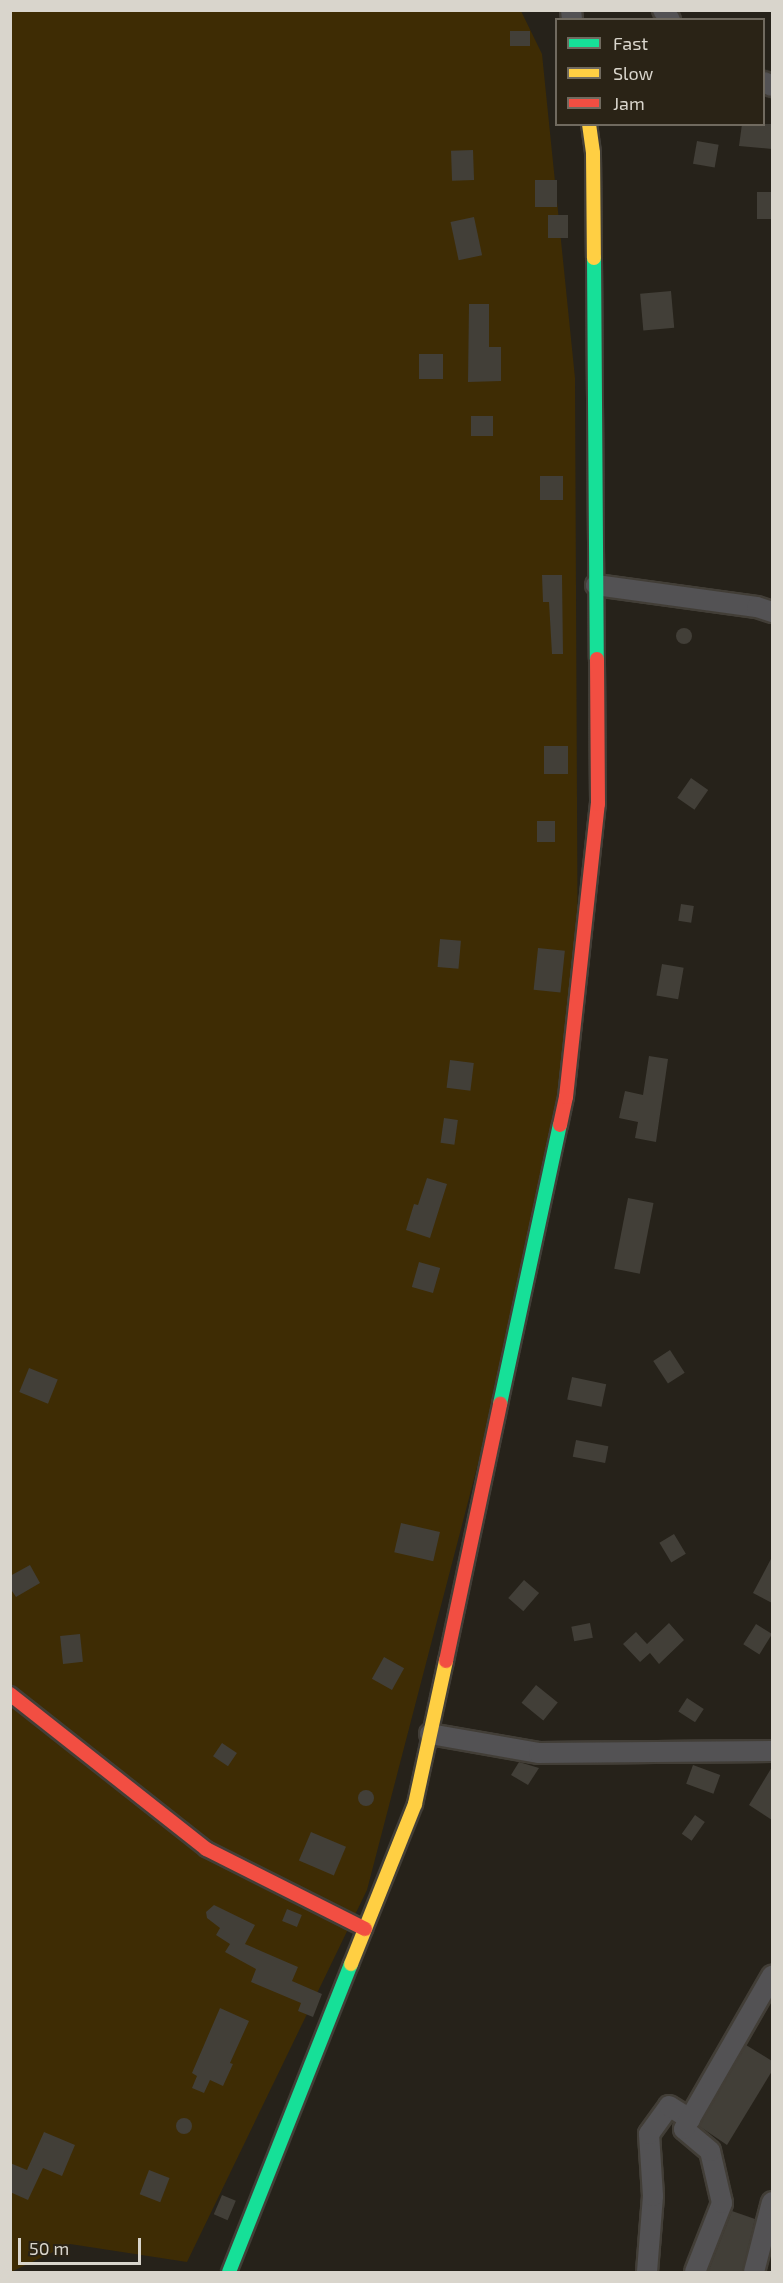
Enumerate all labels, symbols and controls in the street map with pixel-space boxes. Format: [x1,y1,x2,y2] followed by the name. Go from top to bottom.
[555,18,765,126] legend
[613,32,648,54] text: Fast
[613,62,653,84] text: Slow
[613,92,645,114] text: Jam
[21,2226,144,2264] scale bar
[29,2237,69,2259] text: 50 m

